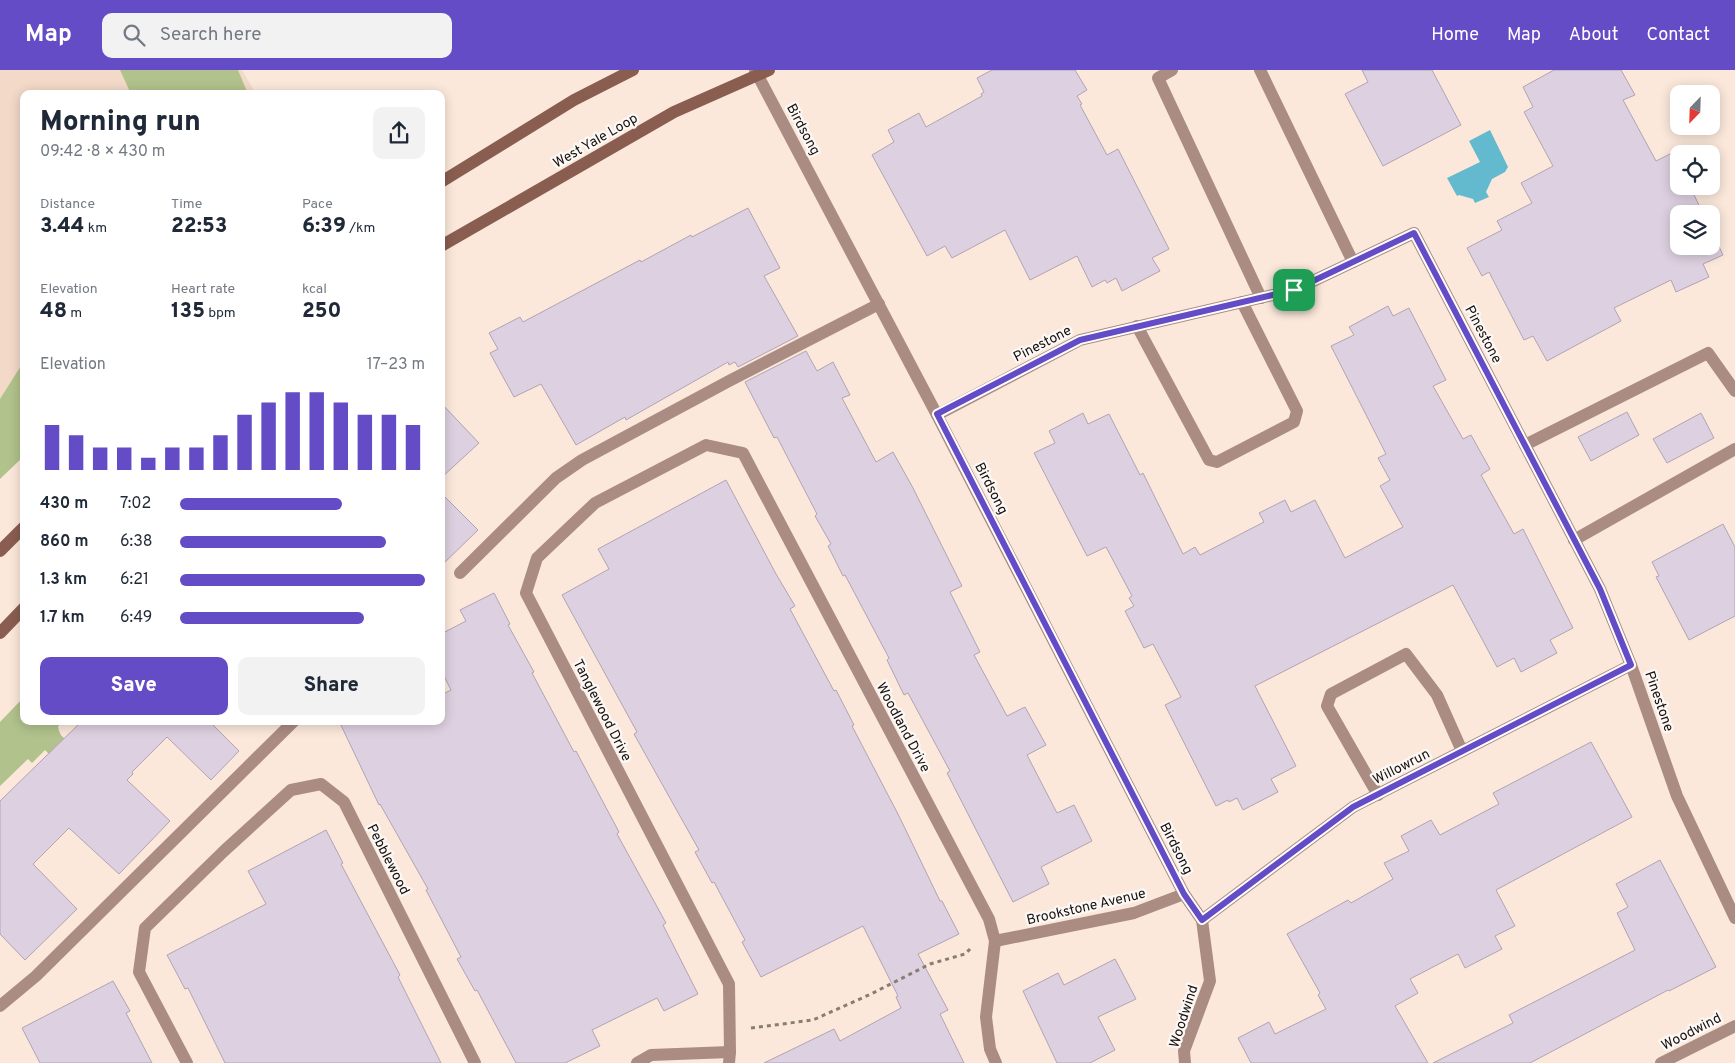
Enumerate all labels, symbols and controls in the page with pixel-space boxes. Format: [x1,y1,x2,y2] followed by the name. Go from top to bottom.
[102,13,452,58] search box
[25,20,72,50] text: Map
[120,21,148,49] icon: search
[160,23,261,47] text: Search here
[1431,24,1479,47] text: Home
[1507,24,1541,47] text: Map
[1569,24,1618,47] text: About
[1646,24,1710,47] text: Contact
[1670,85,1720,135] north arrow
[1670,85,1720,255] map controls
[782,101,823,158] street label: Birdsong
[40,105,201,141] text: Morning run
[373,107,425,159] button: share
[550,110,641,172] street label: West Yale Loop
[40,142,165,162] text: 09:42 · 8 × 430 m
[1670,145,1720,195] button: locate
[40,196,95,213] text: Distance
[171,196,202,213] text: Time
[302,196,333,213] text: Pace
[1670,205,1720,255] button: layers
[40,213,85,240] text: 3.44
[171,213,227,240] text: 22:53
[302,213,346,240] text: 6:39
[85,220,107,237] text: km
[346,220,375,237] text: /km
[1273,269,1315,311] pin
[1280,276,1308,304] icon: arrive
[40,281,98,298] text: Elevation
[171,281,235,298] text: Heart rate
[302,281,327,298] text: kcal
[40,298,67,325] text: 48
[171,298,205,325] text: 135
[302,298,341,325] text: 250
[1460,303,1505,366] street label: Pinestone
[67,305,82,322] text: m
[205,305,236,322] text: bpm
[1011,323,1075,366] street label: Pinestone
[40,355,106,375] text: Elevation
[367,355,425,375] text: 17–23 m
[970,460,1011,517] street label: Birdsong
[40,494,88,514] text: 430 m
[120,494,151,514] text: 7:02
[40,532,88,552] text: 860 m
[120,532,153,552] text: 6:38
[40,570,87,590] text: 1.3 km
[120,570,149,590] text: 6:21
[40,608,85,628] text: 1.7 km
[120,608,152,628] text: 6:49
[40,657,228,715] button: Save
[238,657,425,715] button: Share
[569,657,635,764] street label: Tanglewood Drive
[1640,669,1677,734] street label: Pinestone
[872,680,933,775] street label: Woodland Drive
[1370,746,1433,789] street label: Willowrun
[1155,820,1196,877] street label: Birdsong
[363,822,413,898] street label: Pebblewood
[1025,885,1148,929] street label: Brookstone Avenue
[1166,983,1203,1050] street label: Woodwind
[1659,1010,1724,1055] street label: Woodwind

